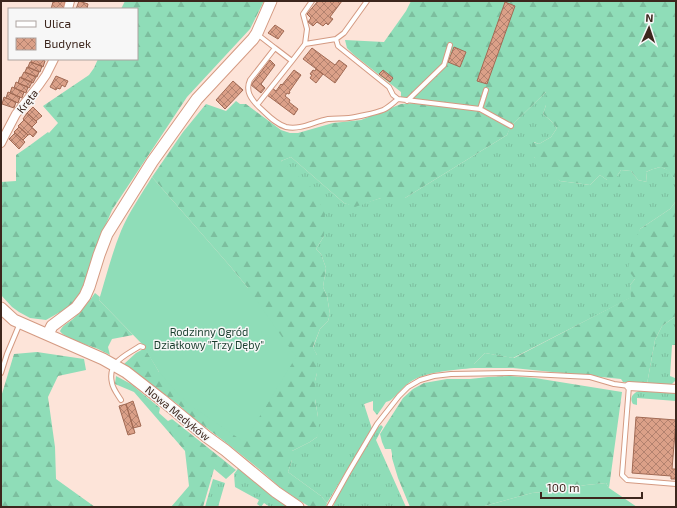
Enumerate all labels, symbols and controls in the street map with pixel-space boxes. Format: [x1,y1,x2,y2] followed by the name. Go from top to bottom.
[8,8,138,60] legend
[629,8,669,48] north arrow
[645,11,654,24] text: N
[44,16,71,30] text: Ulica
[44,36,91,50] text: Budynek
[14,86,40,116] street label: Kręta
[154,325,264,351] park label: Rodzinny Ogród Działkowy "Trzy Dęby"
[143,383,213,443] street label: Nowa Medyków
[541,474,642,500] scale bar
[547,480,579,494] text: 100 m

